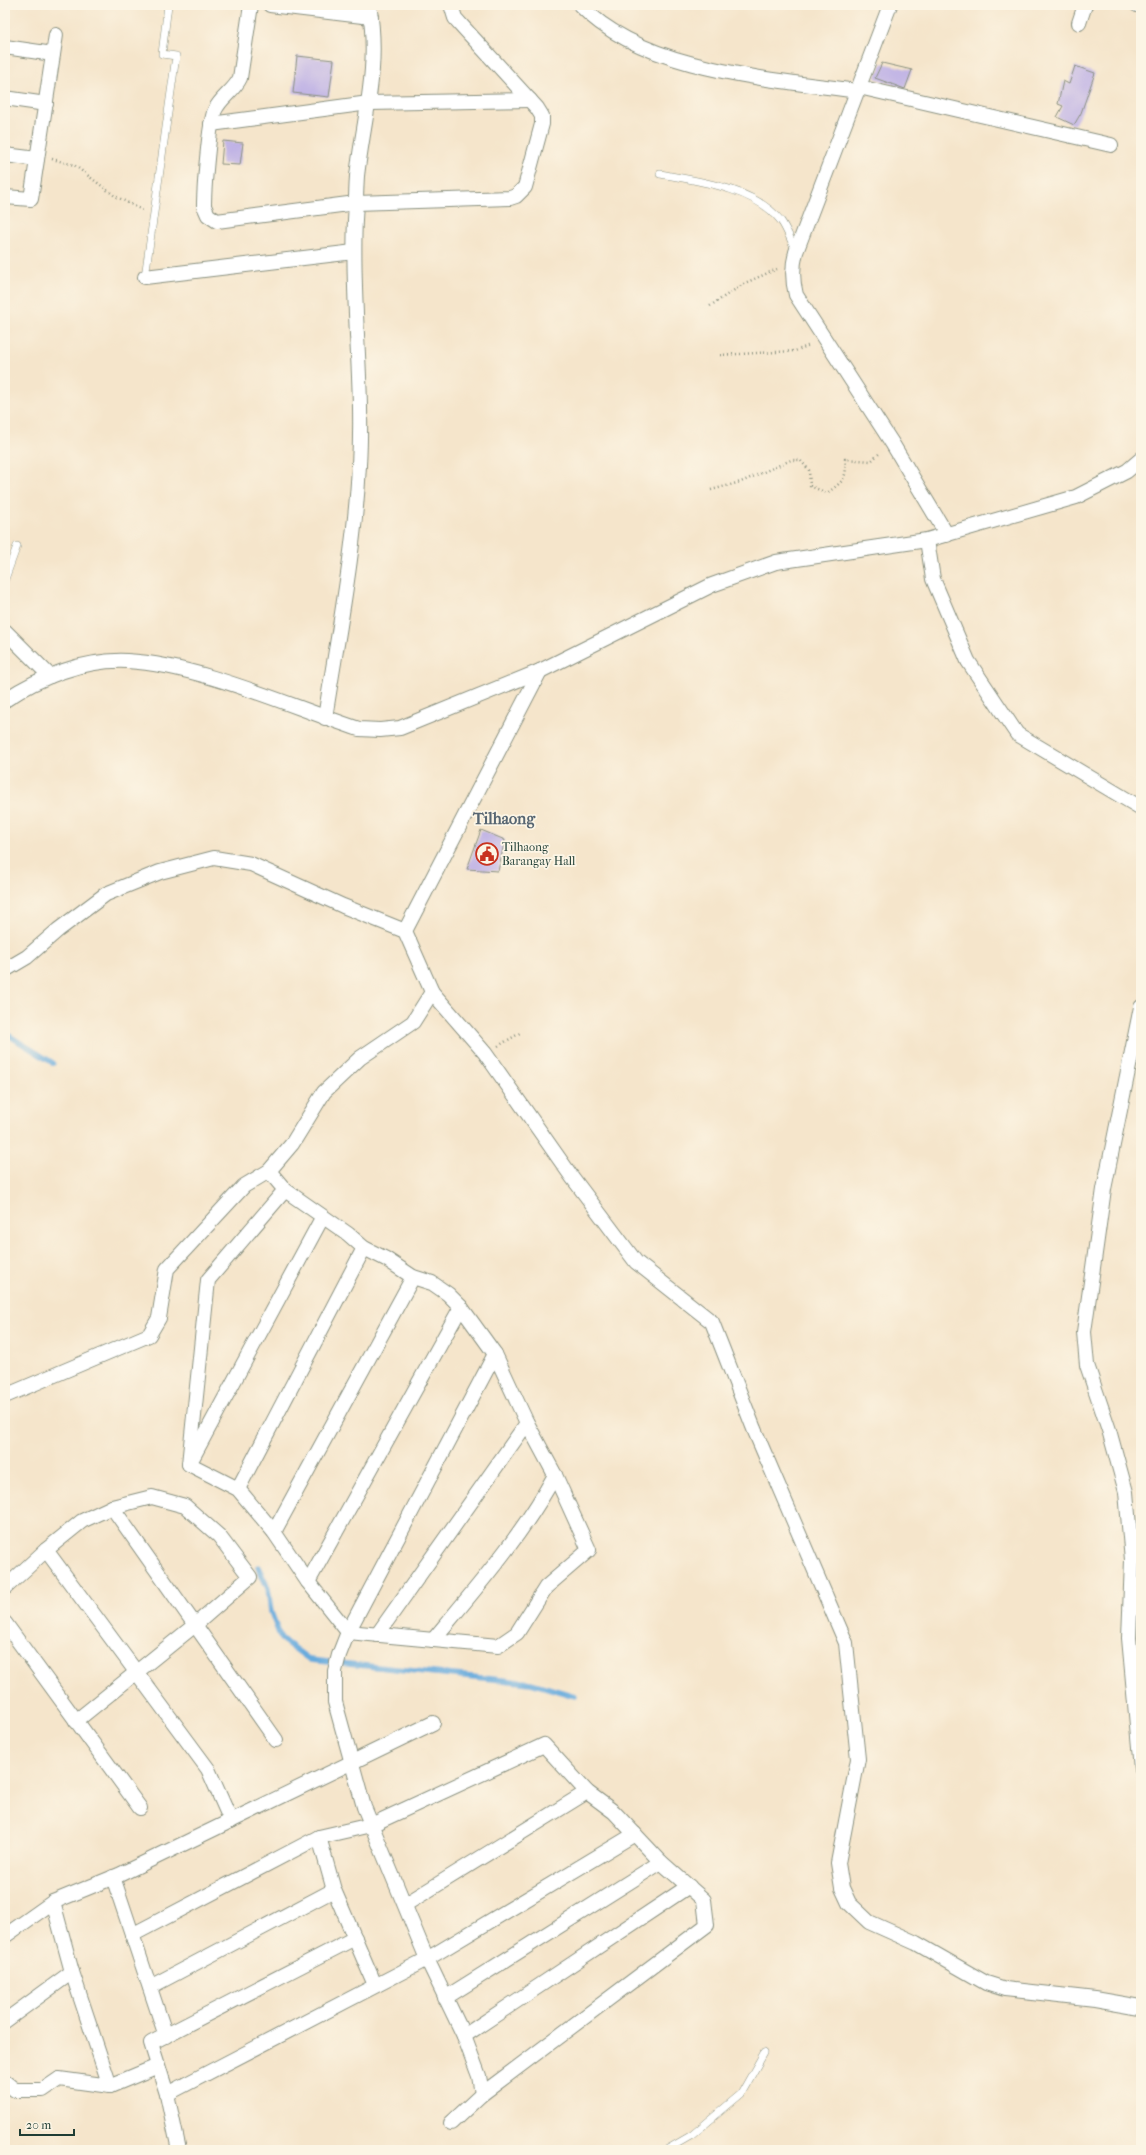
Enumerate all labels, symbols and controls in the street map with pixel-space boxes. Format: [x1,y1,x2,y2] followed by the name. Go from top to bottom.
[472,809,535,829] district label: Tilhaong
[502,840,576,868] place label: Tilhaong Barangay Hall
[474,841,500,867] public building icon: Tilhaong Barangay Hall
[20,2111,74,2137] scale bar
[26,2118,51,2132] text: 20 m

